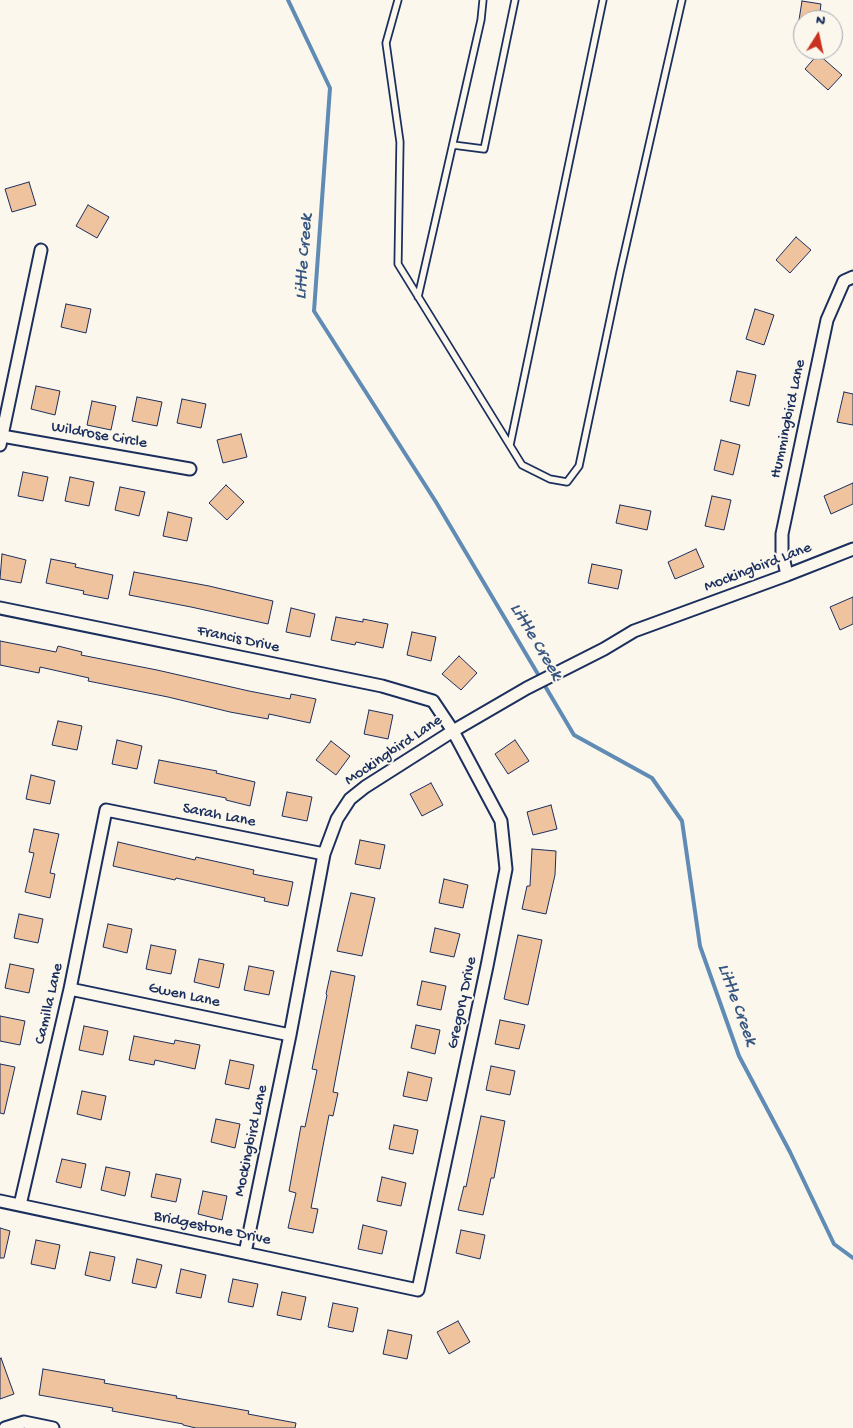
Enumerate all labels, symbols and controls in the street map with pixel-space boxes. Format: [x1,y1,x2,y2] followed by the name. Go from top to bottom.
[793,10,843,60] north arrow
[815,12,826,30] text: N
[291,214,319,300] water label: Little Creek
[767,358,811,480] street label: Hummingbird Lane
[50,418,148,454] street label: Wildrose Circle
[702,539,814,597] street label: Mockingbird Lane
[504,600,566,684] water label: Little Creek
[195,622,281,658] street label: Francis Drive
[342,711,446,791] street label: Mockingbird Lane
[181,800,257,832] street label: Sarah Lane
[444,955,482,1051] street label: Gregory Drive
[711,961,761,1049] water label: Little Creek
[31,962,69,1046] street label: Camilla Lane
[146,979,222,1013] street label: Gwen Lane
[231,1083,273,1199] street label: Mockingbird Lane
[152,1207,272,1251] street label: Bridgestone Drive

